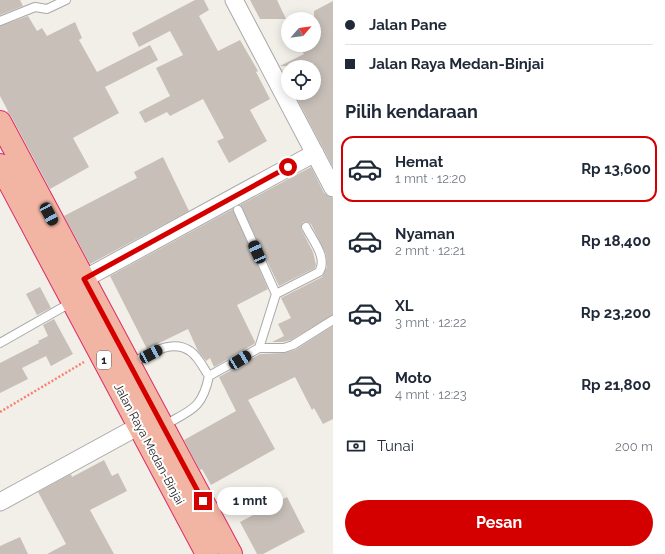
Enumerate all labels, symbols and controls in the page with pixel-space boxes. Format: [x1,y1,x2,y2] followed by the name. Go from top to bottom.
[281,12,321,52] north arrow
[281,12,321,100] map controls
[369,16,447,34] text: Jalan Pane
[369,55,544,73] text: Jalan Raya Medan-Binjai
[281,60,321,100] button: locate
[345,101,478,122] text: Pilih kendaraan
[347,151,383,187] icon: car
[395,153,443,171] text: Hemat
[279,158,297,176] route start
[581,160,651,178] text: Rp 13,600
[395,171,466,186] text: 1 mnt · 12:20
[38,201,60,227] car
[347,223,383,259] icon: car
[395,225,455,243] text: Nyaman
[581,232,651,250] text: Rp 18,400
[247,239,267,265] car
[395,243,465,258] text: 2 mnt · 12:21
[347,295,383,331] icon: car
[395,297,413,315] text: XL
[581,304,651,322] text: Rp 23,200
[395,315,467,330] text: 3 mnt · 12:22
[138,343,164,365] car
[227,349,253,371] car
[97,351,111,369] road number: 1
[347,367,383,403] icon: car
[395,369,432,387] text: Moto
[581,376,651,394] text: Rp 21,800
[111,381,187,507] street label: Jalan Raya Medan-Binjai
[395,387,467,402] text: 4 mnt · 12:23
[345,435,367,457] icon: cash
[377,437,414,455] text: Tunai
[615,439,653,454] text: 200 m
[217,487,283,515] callout: 1 mnt
[194,492,212,510] route end
[233,493,267,508] text: 1 mnt
[345,500,653,546] button: Pesan

